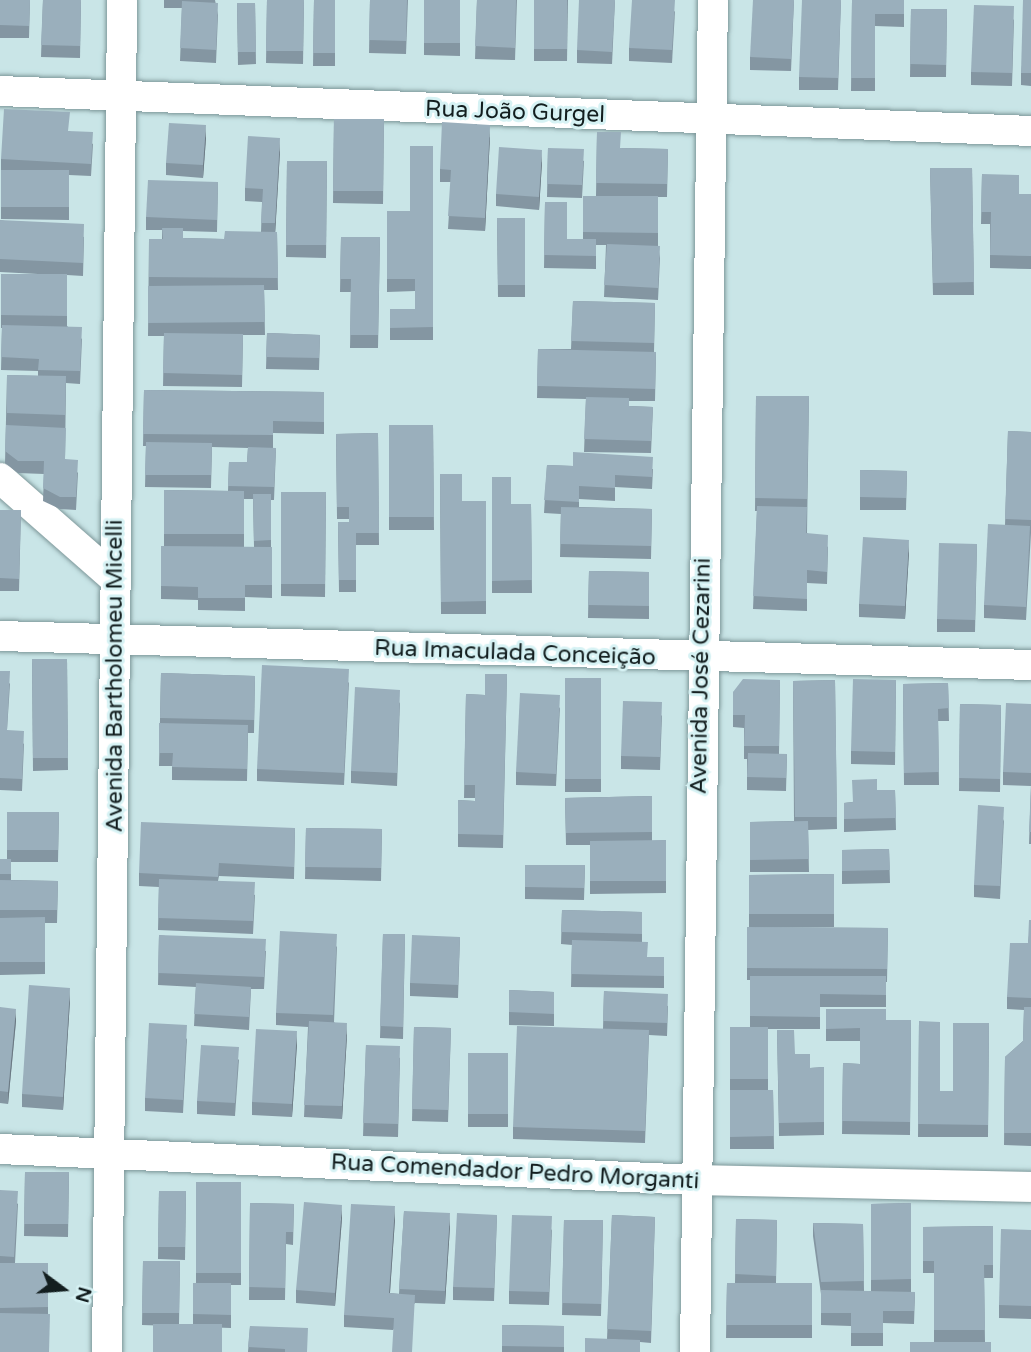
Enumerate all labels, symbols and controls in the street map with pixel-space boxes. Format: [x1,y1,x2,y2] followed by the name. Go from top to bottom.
[425,95,605,129] street label: Rua João Gurgel
[101,520,129,832] street label: Avenida Bartholomeu Micelli
[685,557,717,795] street label: Avenida José Cezarini
[374,634,656,672] street label: Rua Imaculada Conceição
[330,1149,700,1195] street label: Rua Comendador Pedro Morganti
[28,1254,98,1324] north arrow
[71,1284,96,1305] text: N

